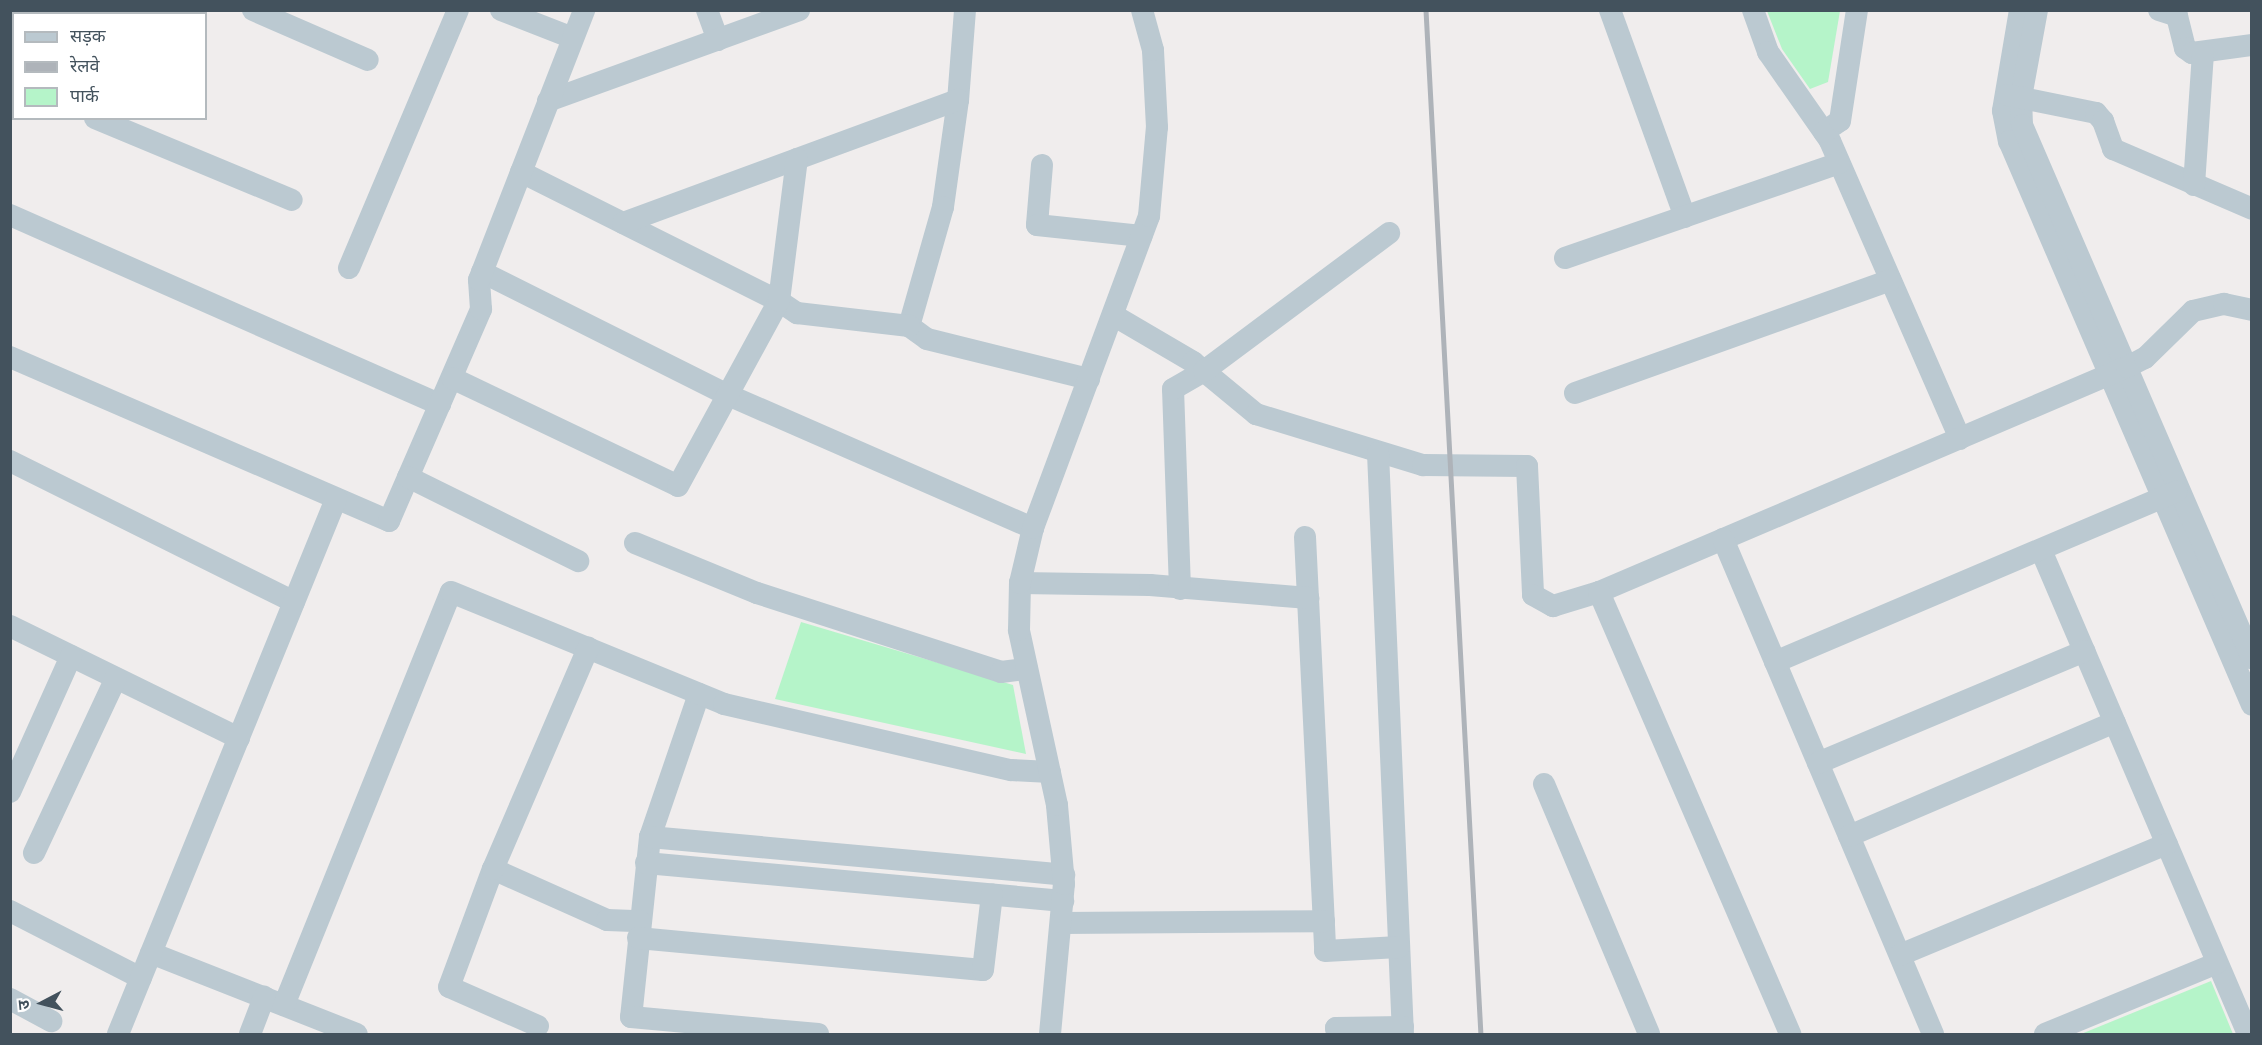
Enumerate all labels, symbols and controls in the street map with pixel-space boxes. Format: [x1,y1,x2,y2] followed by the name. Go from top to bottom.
[12,12,207,120] legend
[70,25,106,46] text: सड़क
[70,55,100,76] text: रेलवे
[70,85,99,106] text: पार्क
[12,973,72,1033] north arrow
[14,999,34,1011] text: उ

